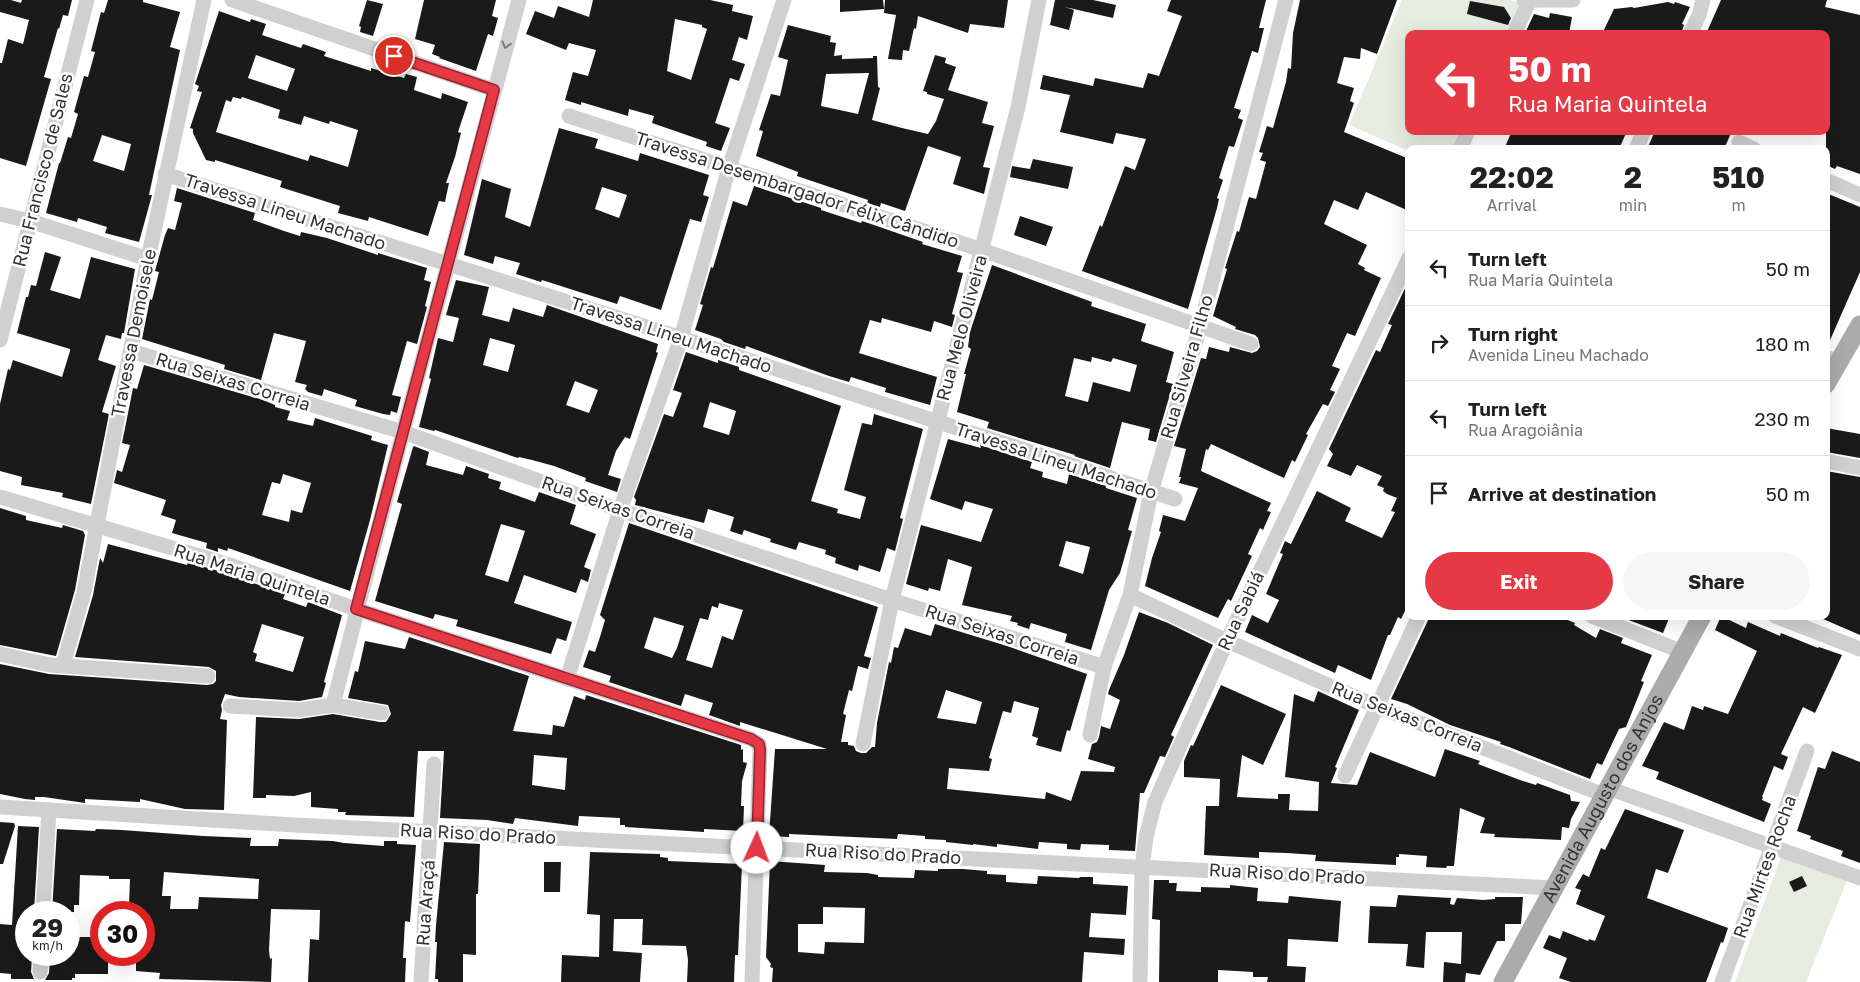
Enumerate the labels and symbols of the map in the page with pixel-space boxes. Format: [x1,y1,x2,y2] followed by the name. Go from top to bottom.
[373,35,415,77] pin
[502,41,512,49] one-way arrow
[7,71,77,269] street label: Rua Francisco de Sales
[633,126,962,252] street label: Travessa Desembargador Félix Cândido
[182,168,389,254] street label: Travessa Lineu Machado
[106,247,160,419] street label: Travessa Demoisele
[931,252,991,403] street label: Rua Melo Oliveira
[568,291,775,377] street label: Travessa Lineu Machado
[1155,292,1217,441] street label: Rua Silveira Filho
[153,347,313,415] street label: Rua Seixas Correia
[953,417,1160,503] street label: Travessa Lineu Machado
[539,471,698,544] street label: Rua Seixas Correia
[171,538,333,610] street label: Rua Maria Quintela
[1212,567,1268,654] street label: Rua Sabiá
[923,599,1082,669] street label: Rua Seixas Correia
[1329,676,1486,756] street label: Rua Seixas Correia
[1536,690,1667,906] street label: Avenida Augusto dos Anjos
[1728,792,1800,941] street label: Rua Mirtes Rocha
[399,818,557,848] street label: Rua Riso do Prado
[730,821,782,873] position arrow
[804,838,962,868] street label: Rua Riso do Prado
[1208,858,1366,888] street label: Rua Riso do Prado
[411,859,439,947] street label: Rua Araçá
[90,901,155,966] speed limit sign: 30

